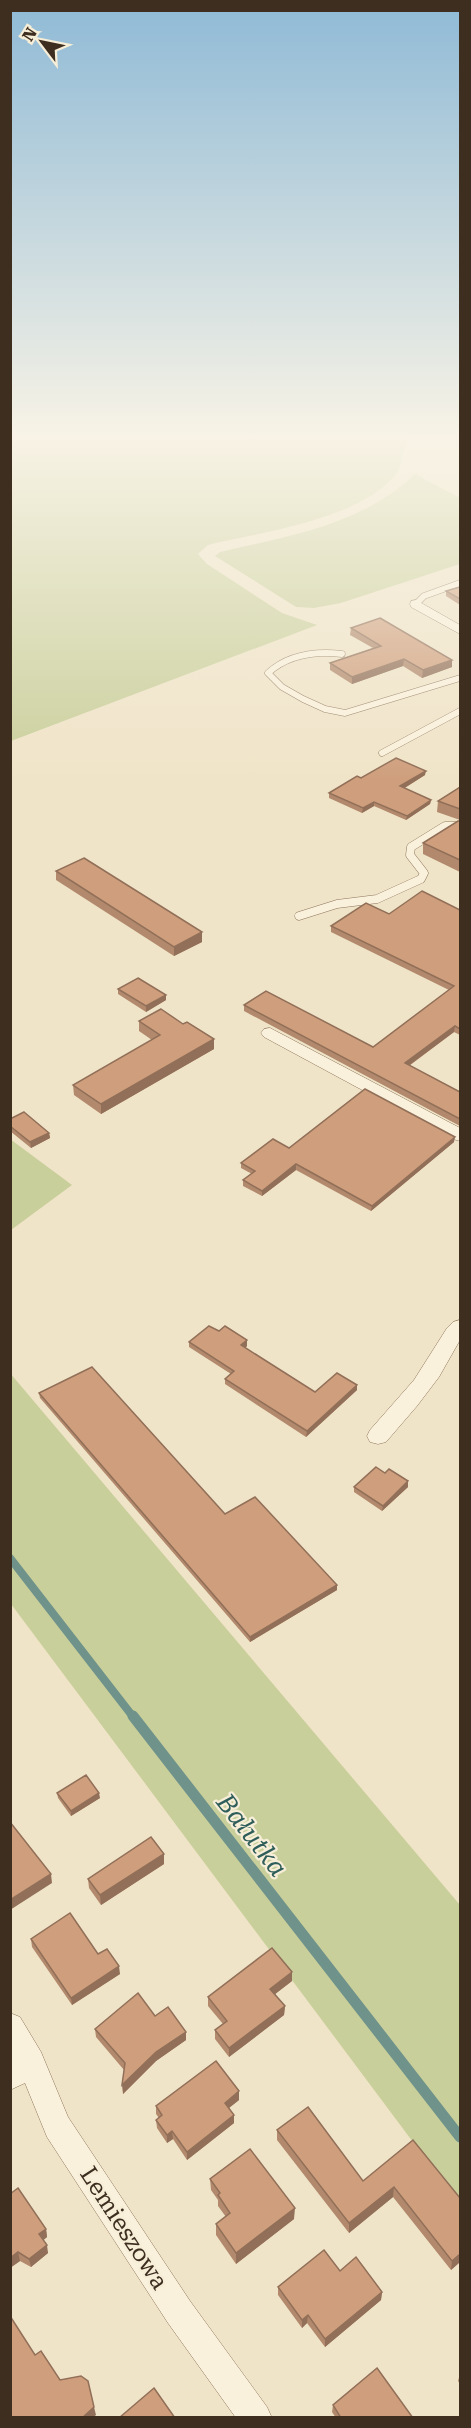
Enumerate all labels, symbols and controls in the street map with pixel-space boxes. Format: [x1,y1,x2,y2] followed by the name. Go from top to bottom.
[12,12,72,72] north arrow
[18,24,41,45] text: N
[210,1787,294,1882] water label: Bałutka
[74,2162,174,2294] street label: Lemieszowa

